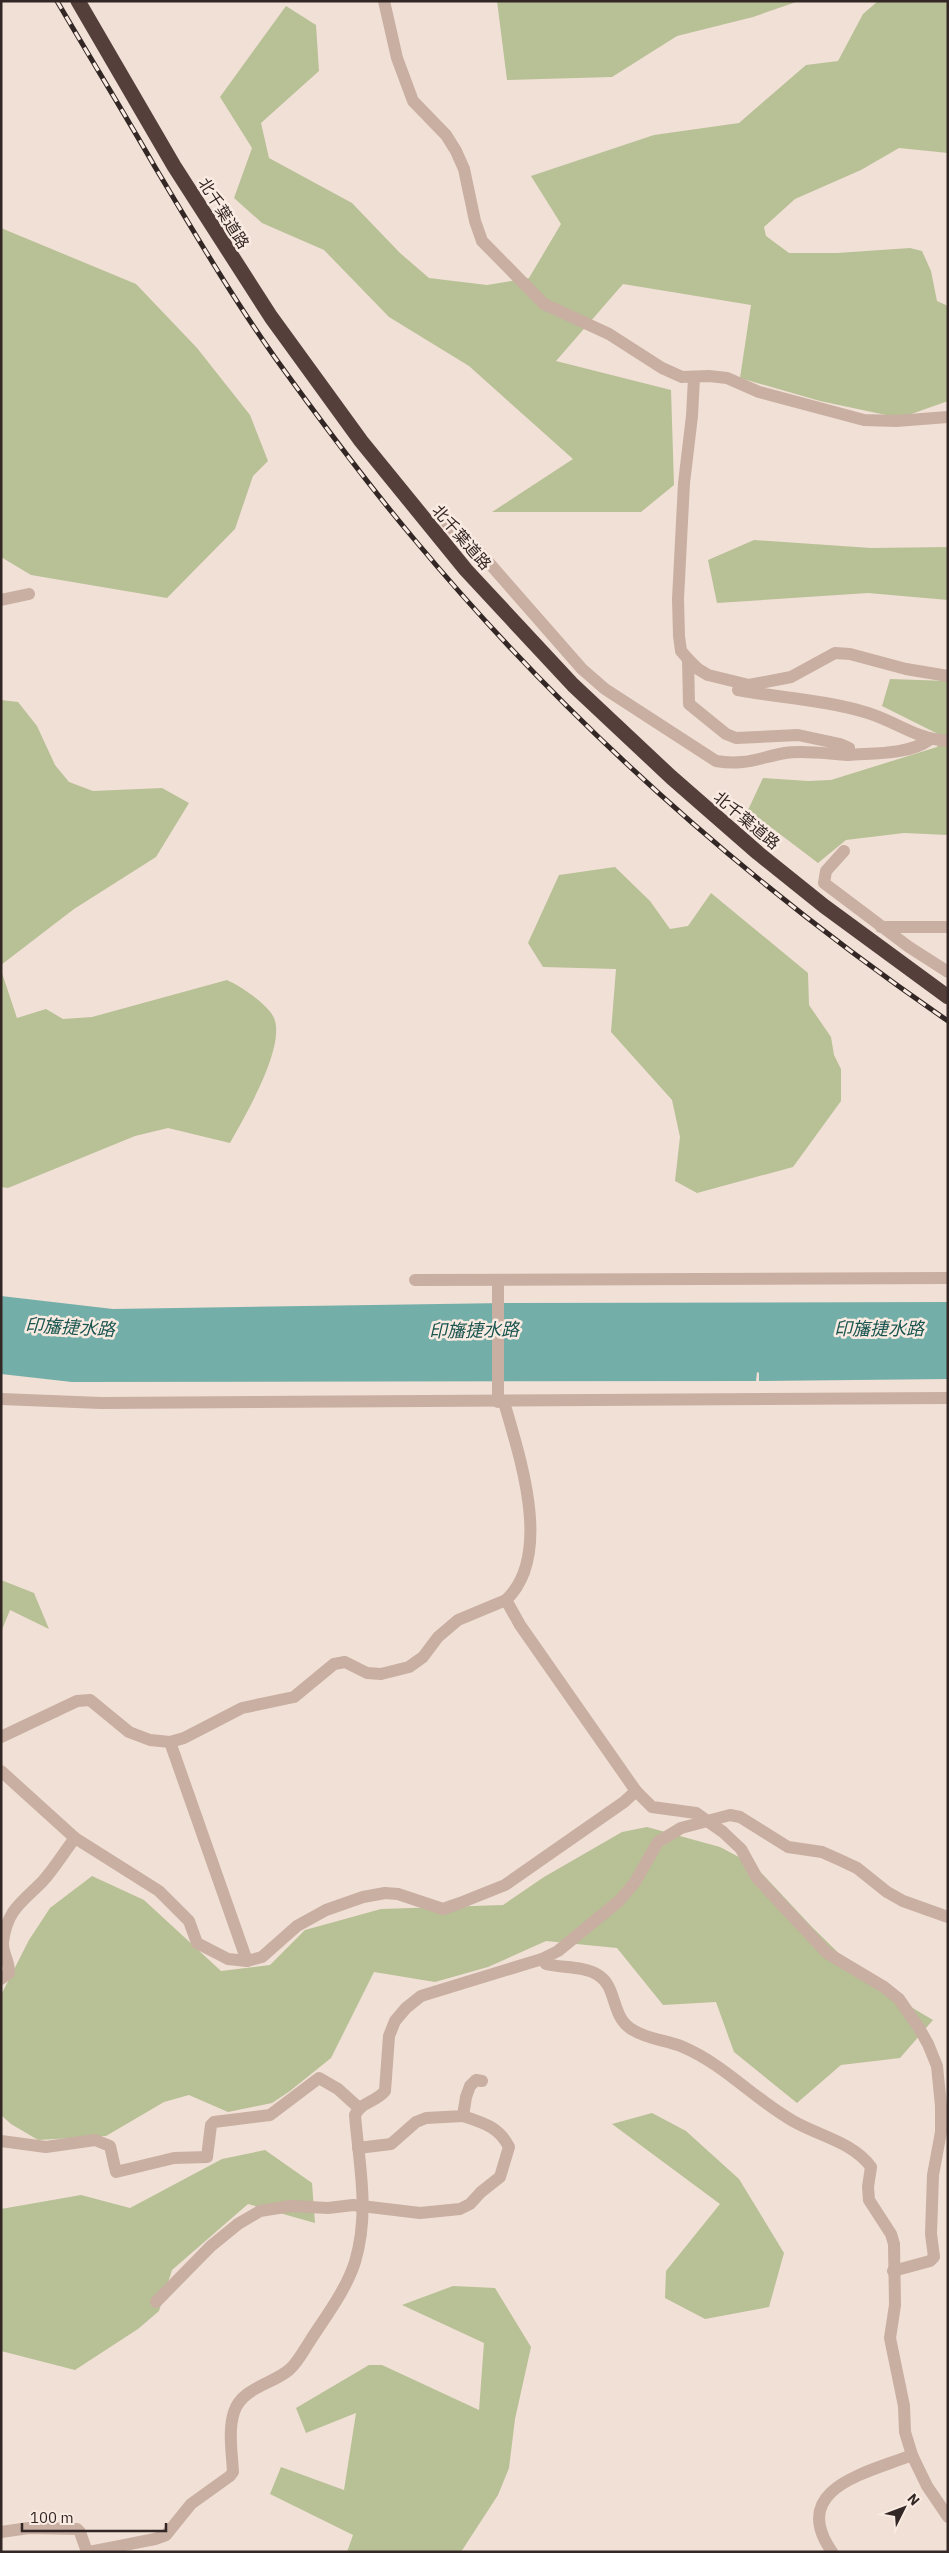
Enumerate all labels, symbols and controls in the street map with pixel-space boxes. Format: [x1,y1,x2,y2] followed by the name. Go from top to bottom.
[194,174,254,252] street label: 北千葉道路
[428,500,496,574] street label: 北千葉道路
[710,787,784,853] street label: 北千葉道路
[24,1313,118,1341] water label: 印旛捷水路
[834,1317,926,1340] water label: 印旛捷水路
[429,1318,521,1342] water label: 印旛捷水路
[879,2483,929,2533] north arrow
[904,2490,924,2509] text: N
[22,2500,166,2532] scale bar
[30,2508,74,2527] text: 100 m

